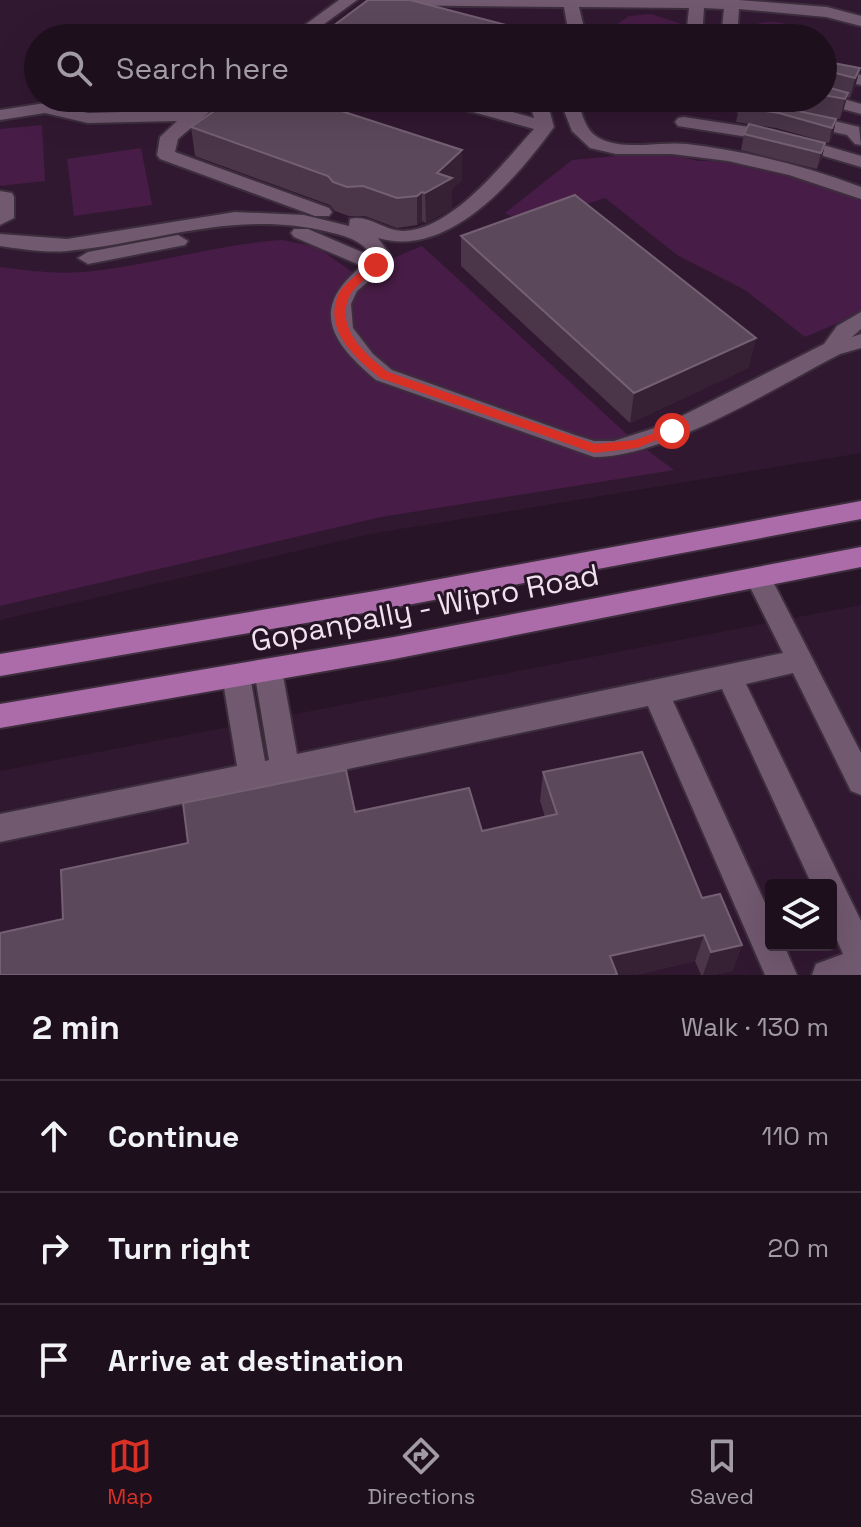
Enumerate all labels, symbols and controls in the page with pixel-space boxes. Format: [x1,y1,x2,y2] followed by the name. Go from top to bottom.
[24,24,837,112] search box
[52,46,96,90] icon: search
[116,49,289,88] text: Search here
[358,247,394,283] route end
[654,413,690,449] route start
[248,555,602,660] street label: Gopanpally - Wipro Road
[765,879,837,951] map controls
[765,879,837,951] button: layers
[32,1006,120,1049] text: 2 min
[681,1010,829,1044] text: Walk · 130 m
[32,1114,76,1158] icon: ahead
[108,1117,239,1156] text: Continue
[762,1119,829,1153] text: 110 m
[32,1226,76,1270] icon: right
[108,1229,251,1268] text: Turn right
[768,1231,829,1265] text: 20 m
[32,1338,76,1382] icon: arrive
[108,1341,404,1380] text: Arrive at destination
[107,1434,153,1510] tab: Map
[367,1434,475,1510] tab: Directions
[690,1434,754,1510] tab: Saved

